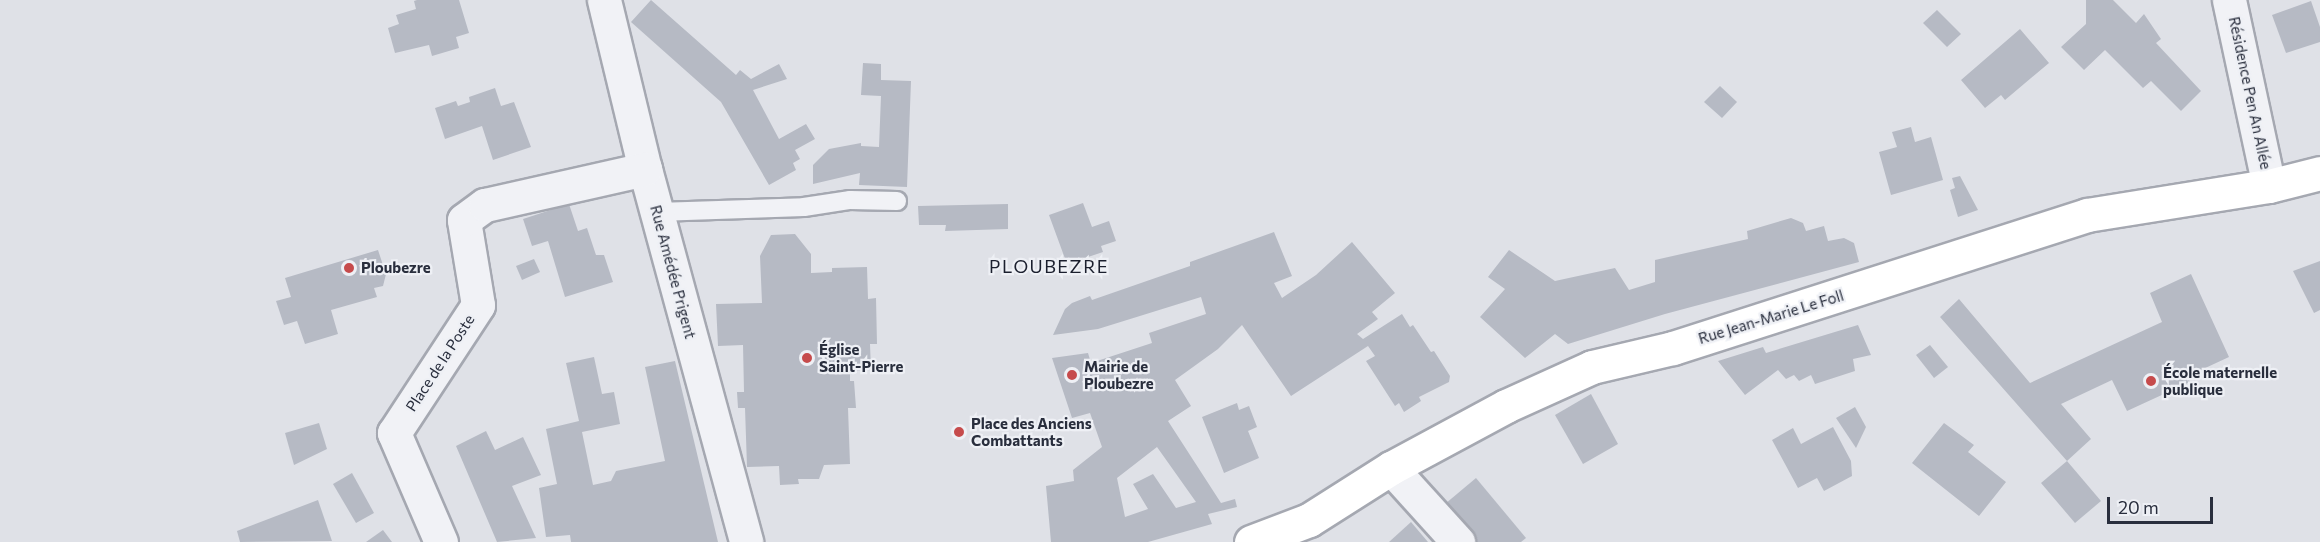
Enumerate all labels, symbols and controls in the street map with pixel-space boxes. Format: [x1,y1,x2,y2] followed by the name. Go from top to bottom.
[2225,15,2275,171] street label: Résidence Pen An Allée
[646,203,700,341] street label: Rue Amédée Prigent
[989,255,1109,277] district label: PLOUBEZRE
[361,259,431,277] place label: Ploubezre
[342,261,356,275] marker: Ploubezre
[1696,286,1846,348] street label: Rue Jean-Marie Le Foll
[402,311,478,415] street label: Place de la Poste
[819,340,903,375] place label: Église Saint-Pierre
[800,351,814,365] marker: Église Saint-Pierre
[1084,357,1154,392] place label: Mairie de Ploubezre
[2163,363,2277,398] place label: École maternelle publique
[1065,368,1079,382] marker: Mairie de Ploubezre
[2144,374,2158,388] marker: École maternelle publique
[971,414,1092,449] place label: Place des Anciens Combattants
[952,425,966,439] marker: Place des Anciens Combattants
[2110,485,2216,523] scale bar
[2118,496,2159,518] text: 20 m

